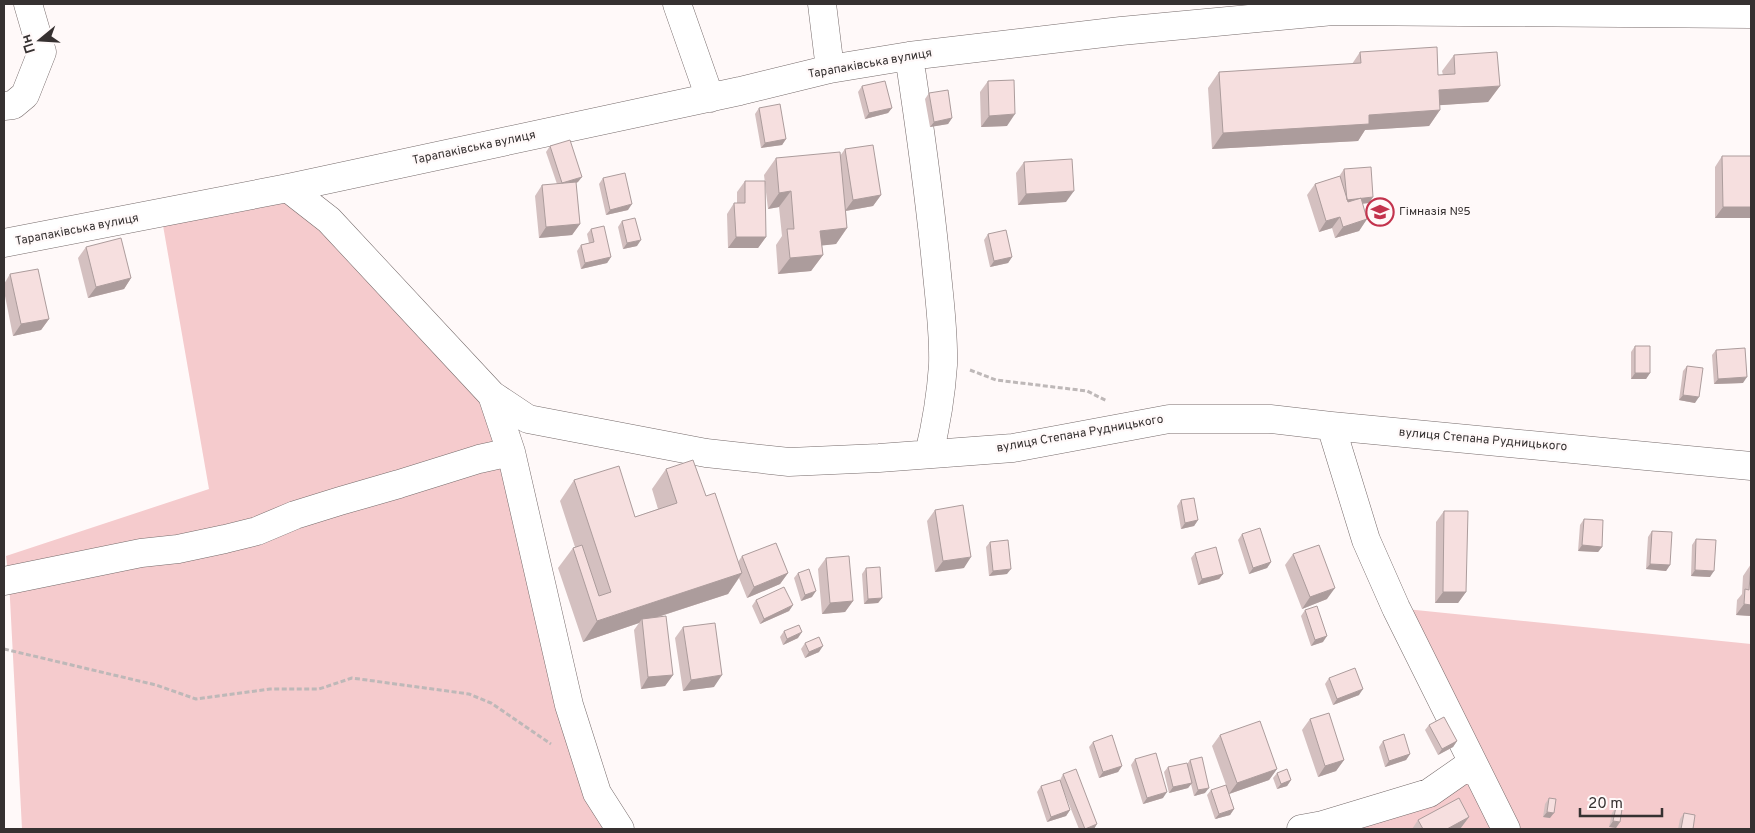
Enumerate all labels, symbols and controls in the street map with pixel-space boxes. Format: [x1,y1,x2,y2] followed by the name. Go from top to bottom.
[15,15,65,65] north arrow
[18,32,40,55] text: Пн
[807,45,933,83] street label: Тарапаківська вулиця
[411,127,537,169] street label: Тарапаківська вулиця
[1365,197,1395,227] school or university icon: Гімназія №5
[1399,204,1471,220] place label: Гімназія №5
[14,210,140,250] street label: Тарапаківська вулиця
[995,411,1165,457] street label: вулиця Степана Рудницького
[1398,425,1568,455] street label: вулиця Степана Рудницького
[1580,786,1662,818] scale bar
[1588,795,1623,814] text: 20 m

